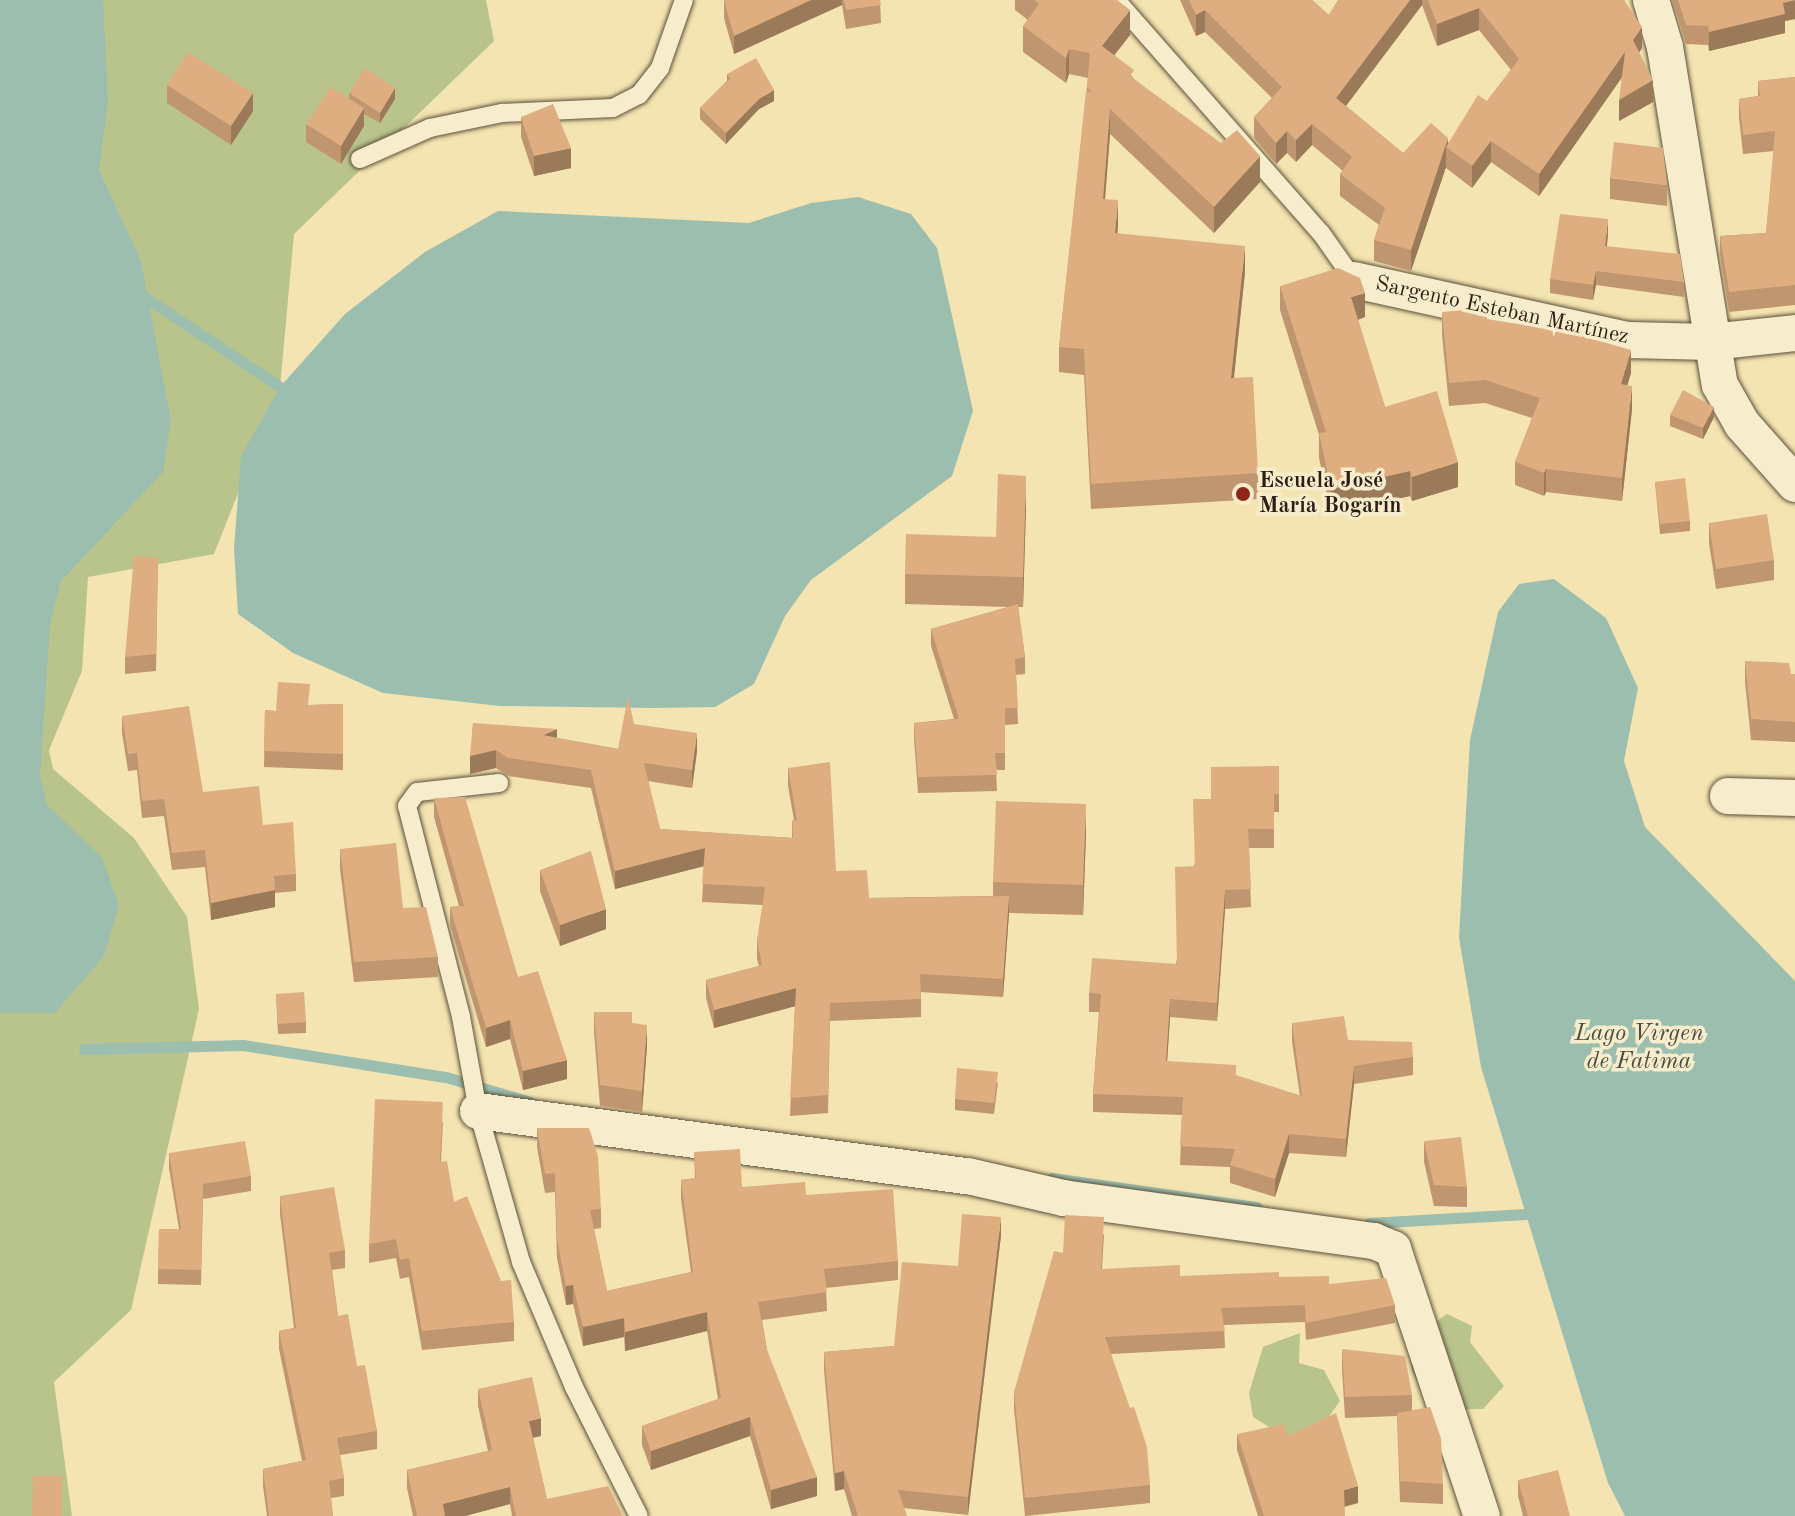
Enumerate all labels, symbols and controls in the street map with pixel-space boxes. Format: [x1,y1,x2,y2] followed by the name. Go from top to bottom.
[1373,271,1631,351] street label: Sargento Esteban Martínez
[1259,468,1402,520] place label: Escuela José María Bogarín
[1234,485,1252,503] marker: Escuela José María Bogarín
[1574,1021,1704,1077] water label: Lago Virgen de Fatima

